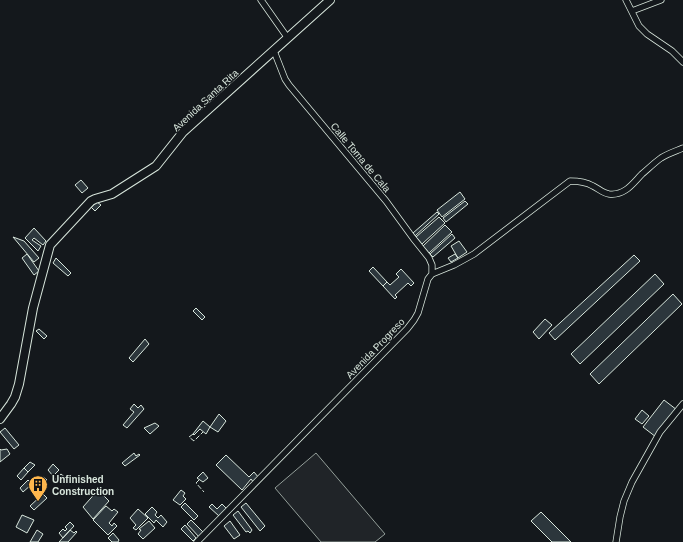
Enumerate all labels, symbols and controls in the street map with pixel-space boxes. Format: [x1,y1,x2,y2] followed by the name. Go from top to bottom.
[170,67,241,134] street label: Avenida Santa Rita
[328,120,393,195] street label: Calle Toma de Cala
[344,316,407,381] street label: Avenida Progreso
[27,474,49,502] building icon: Unfinished Construction
[52,474,114,497] place label: Unfinished Construction

